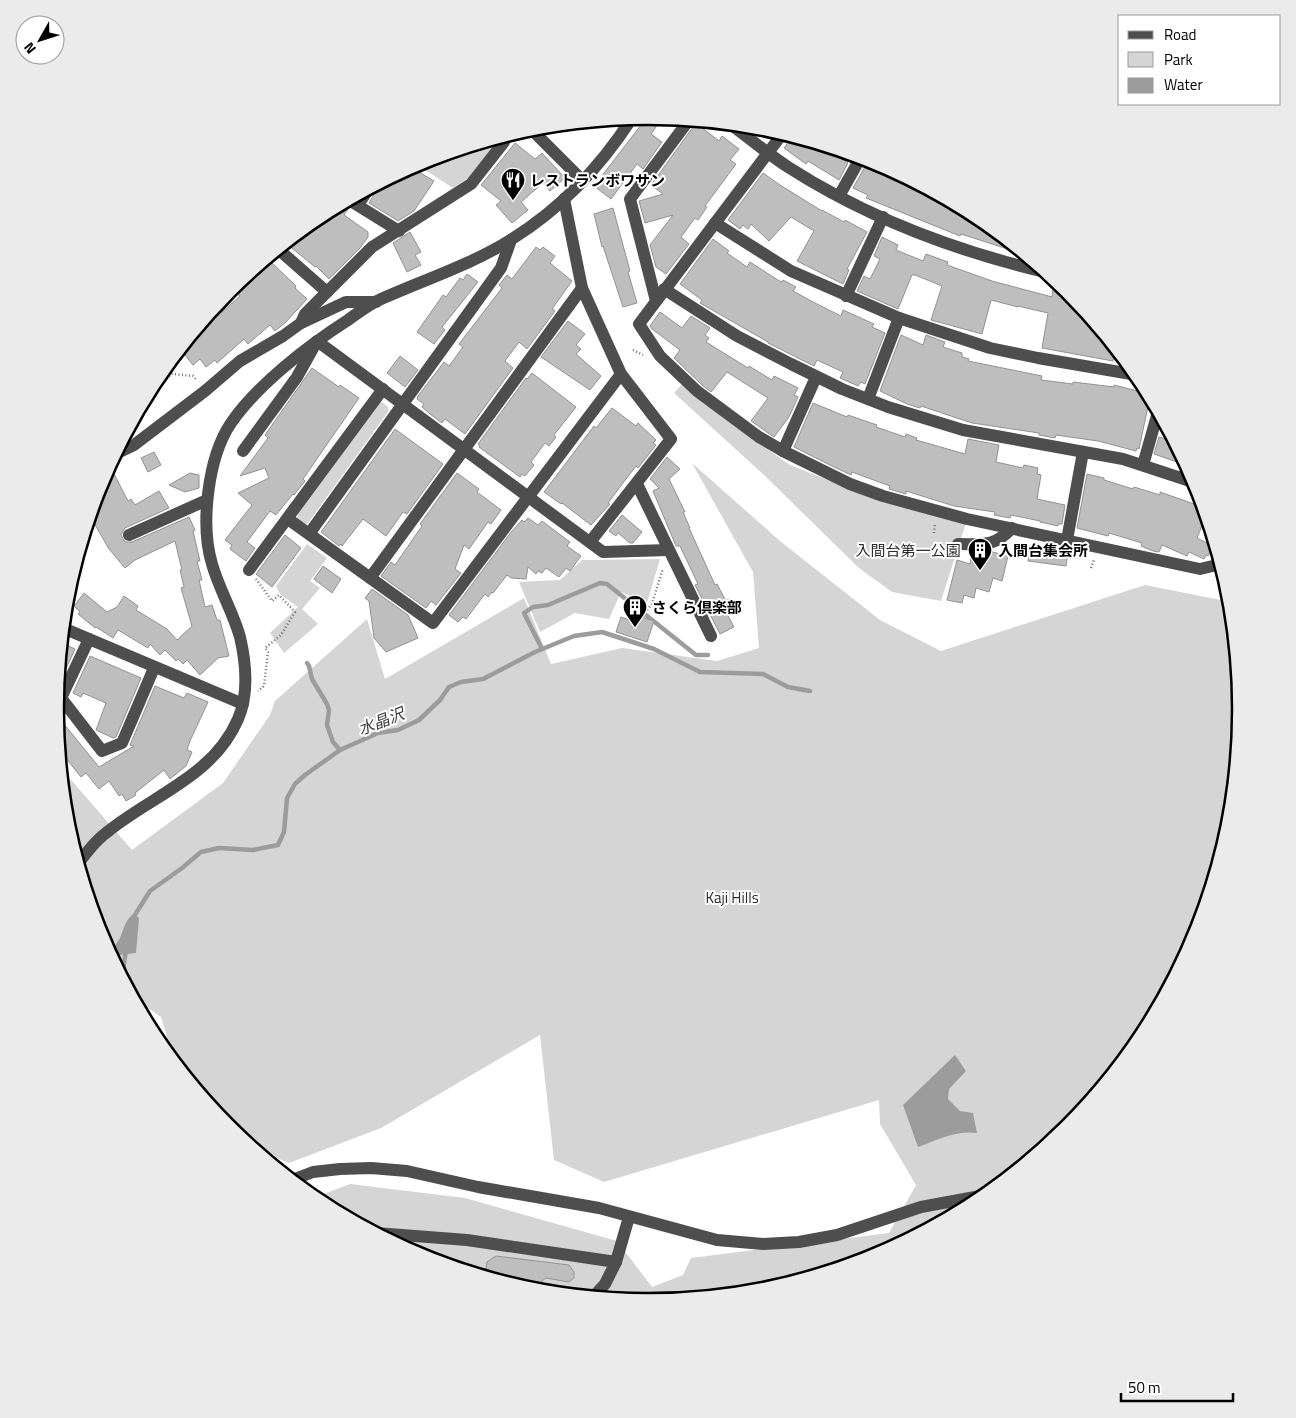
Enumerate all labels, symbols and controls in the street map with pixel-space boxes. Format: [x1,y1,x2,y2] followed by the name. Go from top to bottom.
[15,15,65,65] north arrow
[1118,15,1281,105] legend
[1164,23,1196,46] text: Road
[18,38,41,59] text: N
[1164,48,1193,71] text: Park
[1164,73,1203,96] text: Water
[500,167,526,201] restaurant icon: レストランボワサン
[530,169,665,192] place label: レストランボワサン
[967,537,993,571] building icon: 入間台集会所
[855,539,961,562] park label: 入間台第一公園
[998,539,1088,562] place label: 入間台集会所
[622,594,648,628] building icon: さくら倶楽部
[652,596,742,619] place label: さくら倶楽部
[354,700,410,741] water label: 水晶沢
[705,886,759,909] park label: Kaji Hills
[1121,1370,1234,1402] scale bar
[1128,1376,1161,1399] text: 50 m

